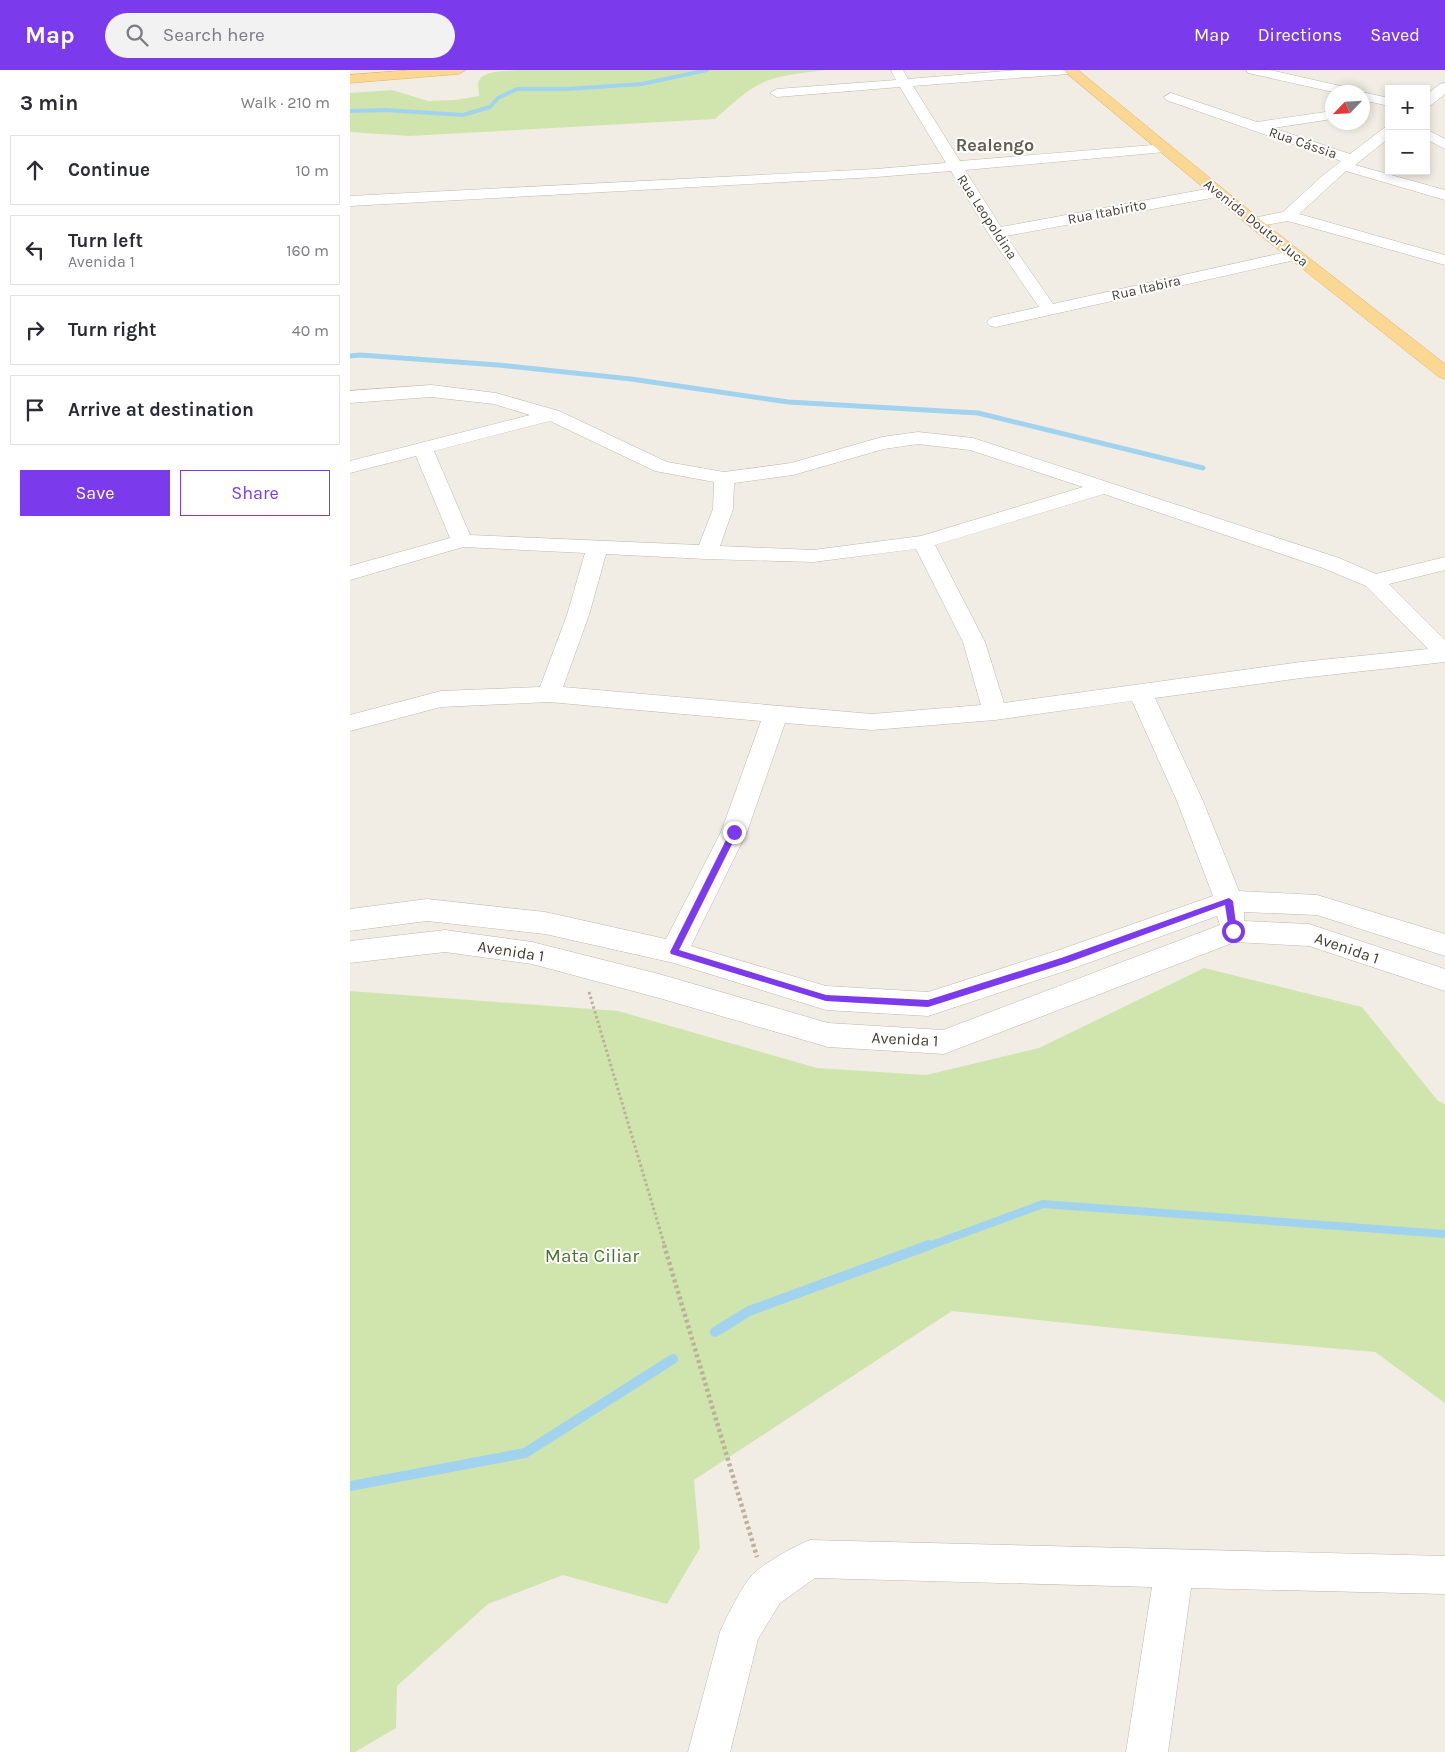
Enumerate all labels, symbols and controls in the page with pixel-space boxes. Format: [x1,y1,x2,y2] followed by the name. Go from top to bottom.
[105,13,455,58] search box
[25,21,75,49] text: Map
[123,21,151,49] icon: search
[163,24,265,46] text: Search here
[1194,24,1230,46] text: Map
[1258,24,1342,46] text: Directions
[1370,24,1420,46] text: Saved
[1325,85,1370,130] north arrow
[1385,85,1430,175] map controls
[1385,85,1430,130] button: +
[20,91,78,115] text: 3 min
[241,93,330,112] text: Walk · 210 m
[1267,123,1339,163] street label: Rua Cássia
[1385,130,1430,175] button: −
[956,134,1034,156] district label: Realengo
[21,156,49,184] icon: ahead
[68,159,150,181] text: Continue
[295,161,329,180] text: 10 m
[953,171,1021,263] street label: Rua Leopoldina
[1200,176,1312,270] street label: Avenida Doutor Juca
[1066,196,1148,228] street label: Rua Itabirito
[68,230,143,252] text: Turn left
[21,236,49,264] icon: left
[286,241,329,260] text: 160 m
[68,252,135,271] text: Avenida 1
[1110,272,1182,304] street label: Rua Itabira
[21,316,49,344] icon: right
[68,319,157,341] text: Turn right
[292,321,329,340] text: 40 m
[21,396,49,424] icon: arrive
[68,399,254,421] text: Arrive at destination
[20,470,170,516] button: Save
[180,470,330,516] button: Share
[723,821,746,844] route end
[1222,920,1245,943] route start
[1312,928,1382,968] street label: Avenida 1
[476,936,546,966] street label: Avenida 1
[871,1028,939,1050] street label: Avenida 1
[545,1245,639,1267] park label: Mata Ciliar

